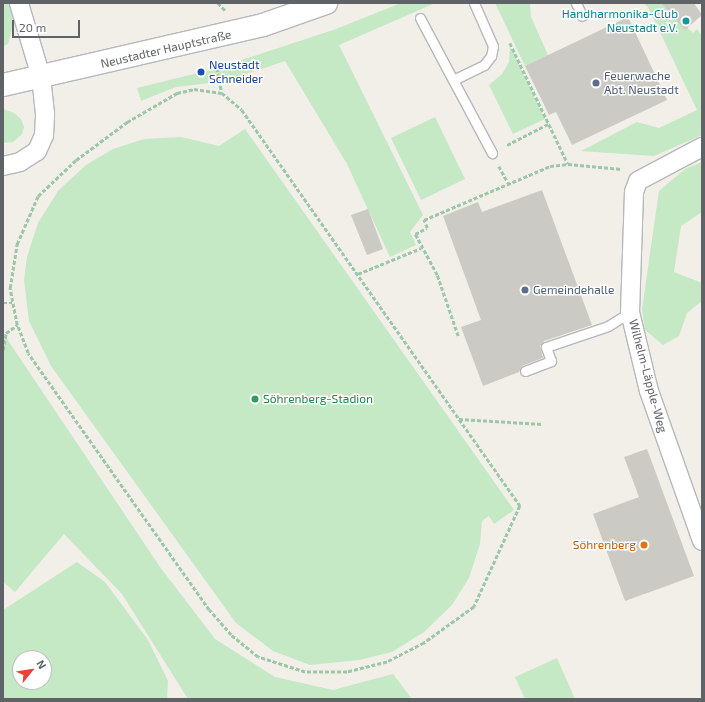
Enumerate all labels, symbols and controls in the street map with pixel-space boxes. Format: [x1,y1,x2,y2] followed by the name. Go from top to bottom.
[562,7,678,35] place label: Handharmonika-Club Neustadt e.V.
[14,12,82,38] scale bar
[681,16,691,26] marker: Handharmonika-Club Neustadt e.V.
[19,20,46,34] text: 20 m
[99,27,233,71] street label: Neustadter Hauptstraße
[209,58,263,86] place label: Neustadt Schneider
[196,67,206,77] marker: Neustadt Schneider
[604,69,679,97] place label: Feuerwache Abt. Neustadt
[591,78,601,88] marker: Feuerwache Abt. Neustadt
[533,283,614,297] place label: Gemeindehalle
[520,285,530,295] marker: Gemeindehalle
[626,318,670,434] street label: Wilhelm-Läpple-Weg
[263,392,373,406] place label: Söhrenberg-Stadion
[250,394,260,404] marker: Söhrenberg-Stadion
[573,538,636,552] place label: Söhrenberg
[639,540,649,550] marker: Söhrenberg
[12,650,52,690] north arrow
[34,658,50,671] text: N

